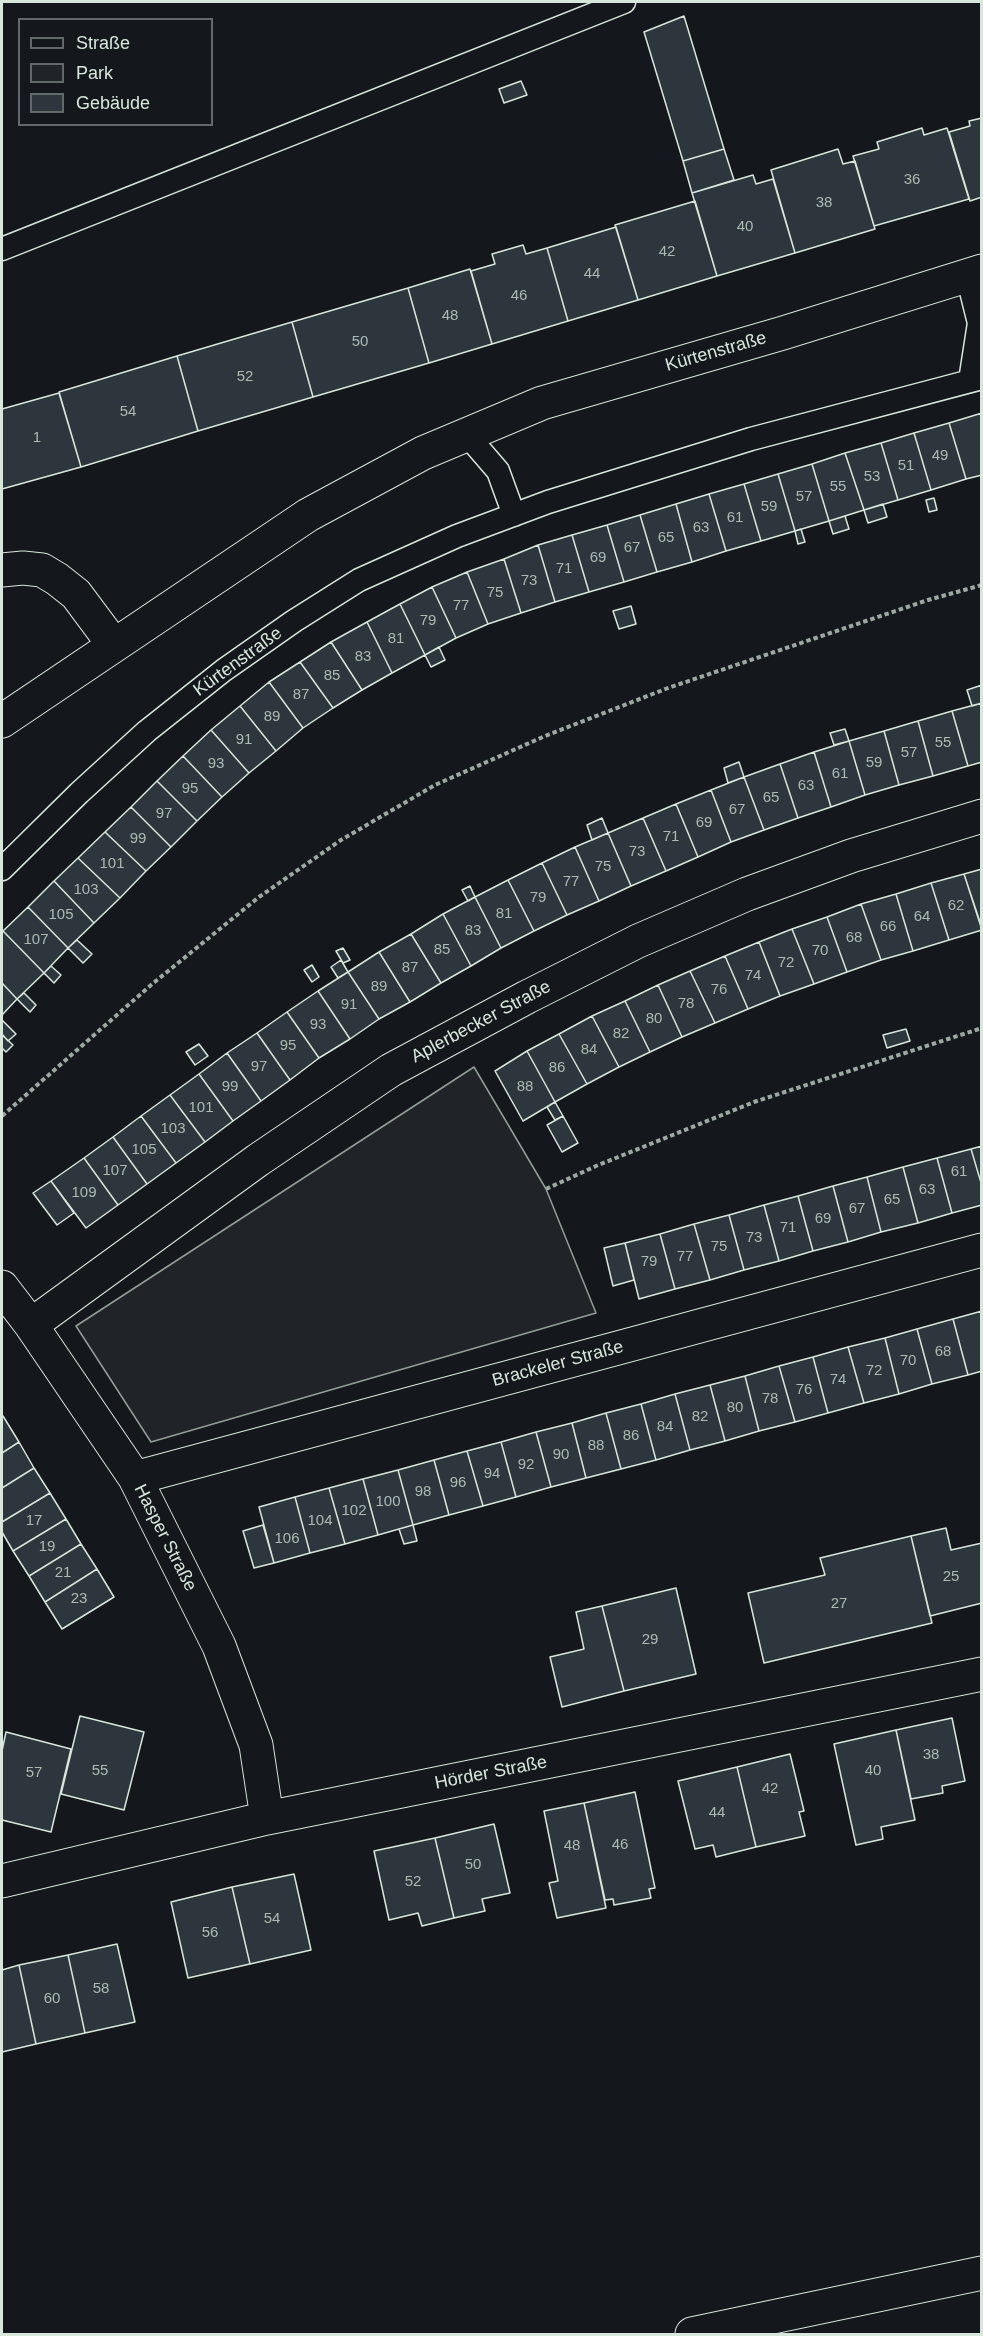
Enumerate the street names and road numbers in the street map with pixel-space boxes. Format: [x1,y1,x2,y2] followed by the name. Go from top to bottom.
[663,327,769,377] street label: Kürtenstraße
[190,623,286,701] street label: Kürtenstraße
[407,976,555,1068] street label: Aplerbecker Straße
[490,1336,626,1392] street label: Brackeler Straße
[129,1481,201,1595] street label: Hasper Straße
[433,1752,549,1794] street label: Hörder Straße

